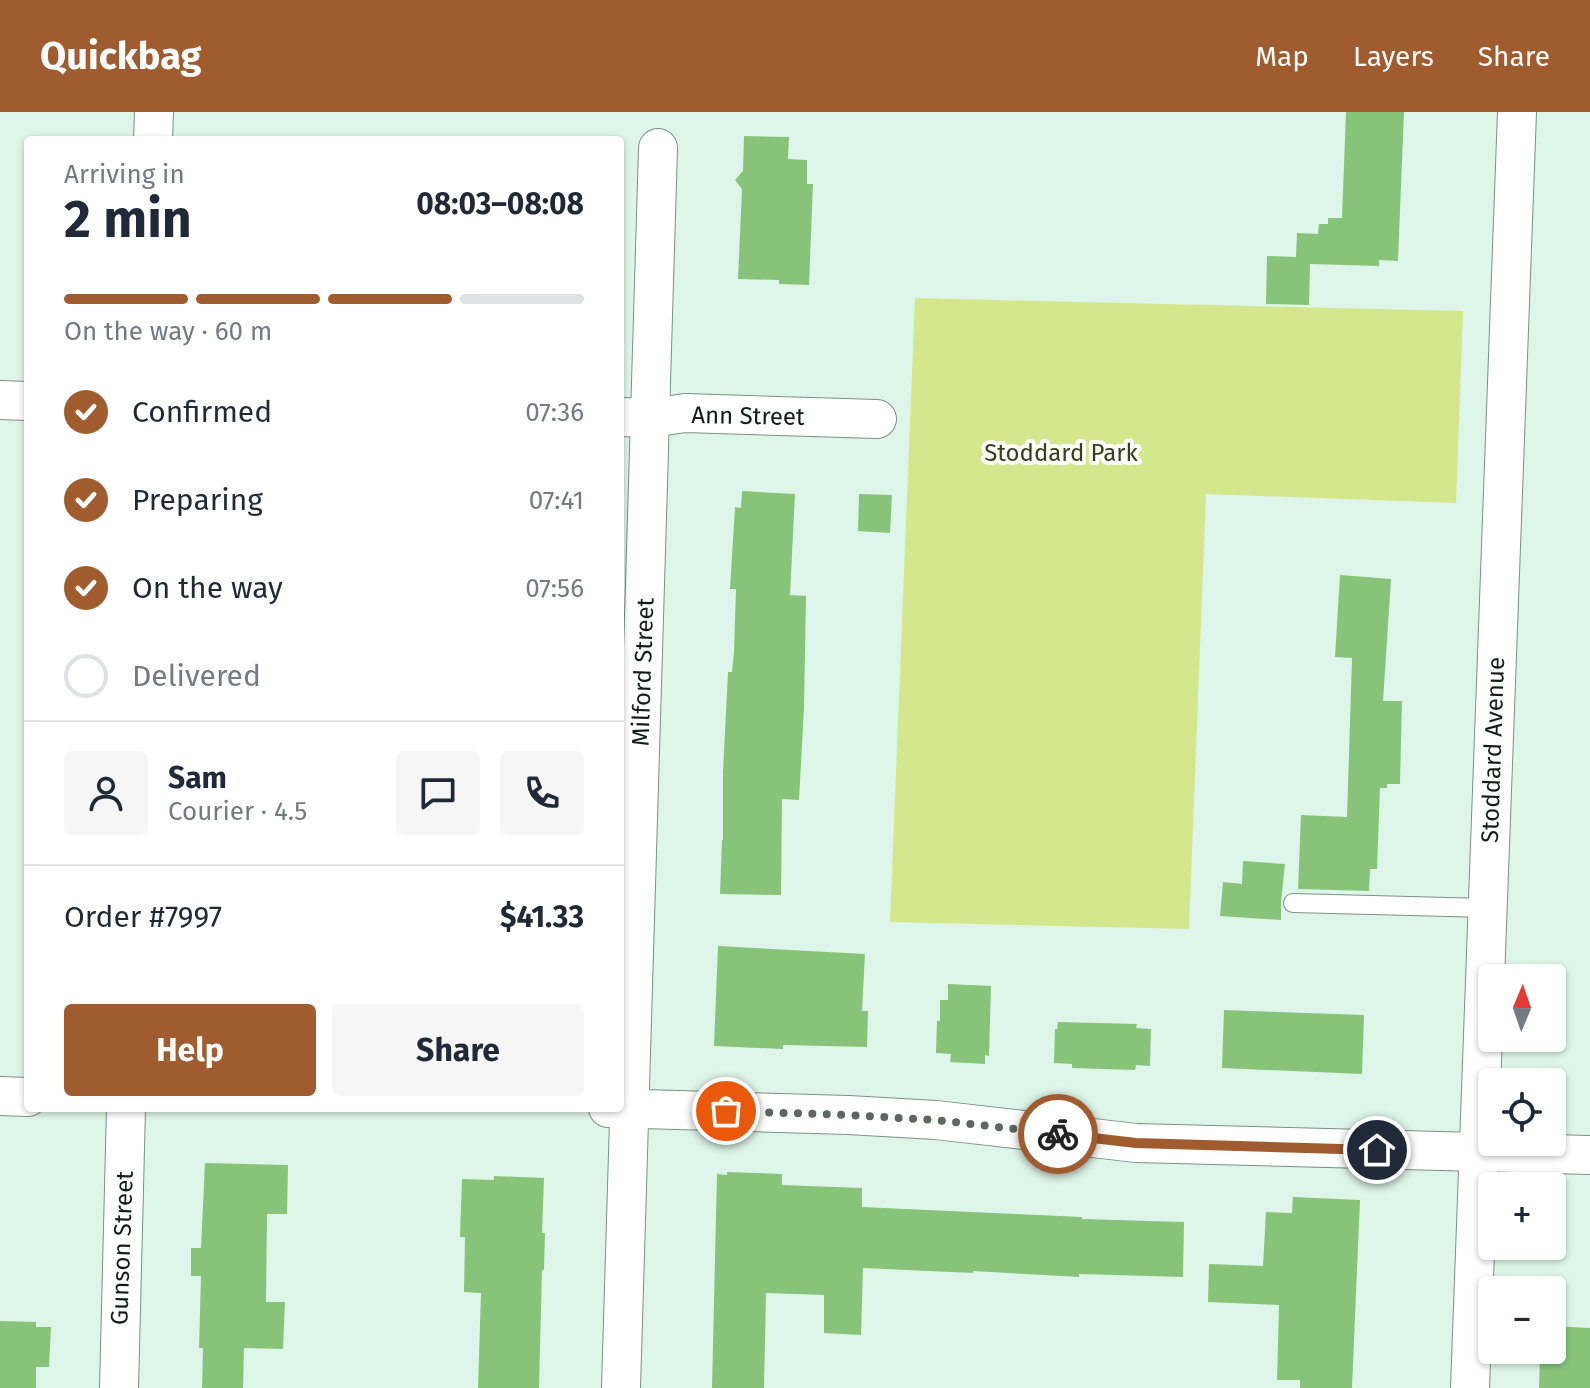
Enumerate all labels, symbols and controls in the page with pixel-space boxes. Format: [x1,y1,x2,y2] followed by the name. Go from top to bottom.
[40,33,202,79] text: Quickbag
[1255,40,1309,73] text: Map
[1353,40,1434,73] text: Layers
[1478,40,1550,73] text: Share
[64,159,185,190] text: Arriving in
[416,186,584,222] text: 08:03–08:08
[64,188,192,251] text: 2 min
[64,316,272,347] text: On the way · 60 m
[64,390,108,434] icon: check
[132,394,272,430] text: Confirmed
[525,397,584,428] text: 07:36
[691,401,805,431] street label: Ann Street
[984,439,1139,467] park label: Stoddard Park
[64,478,108,522] icon: check
[132,482,263,518] text: Preparing
[529,485,584,516] text: 07:41
[64,566,108,610] icon: check
[132,570,283,606] text: On the way
[525,573,584,604] text: 07:56
[626,597,660,747] street label: Milford Street
[1476,657,1510,843] street label: Stoddard Avenue
[132,658,261,694] text: Delivered
[64,751,148,835] button: person
[396,751,480,835] button: chat
[500,751,584,835] button: phone
[168,760,227,796] text: Sam
[168,796,307,827] text: Courier · 4.5
[64,899,222,935] text: Order #7997
[500,899,584,935] text: $41.33
[1478,964,1566,1052] north arrow
[1478,964,1566,1364] map controls
[64,1004,316,1096] button: Help
[332,1004,584,1096] button: Share
[1478,1068,1566,1156] button: locate
[692,1077,760,1145] pin
[704,1089,748,1133] icon: bag
[1018,1094,1098,1174] courier
[1036,1112,1080,1156] icon: bike
[1343,1116,1411,1184] pin
[1355,1128,1399,1172] icon: home
[105,1170,139,1325] street label: Gunson Street
[1478,1172,1566,1260] button: +
[1478,1276,1566,1364] button: −

